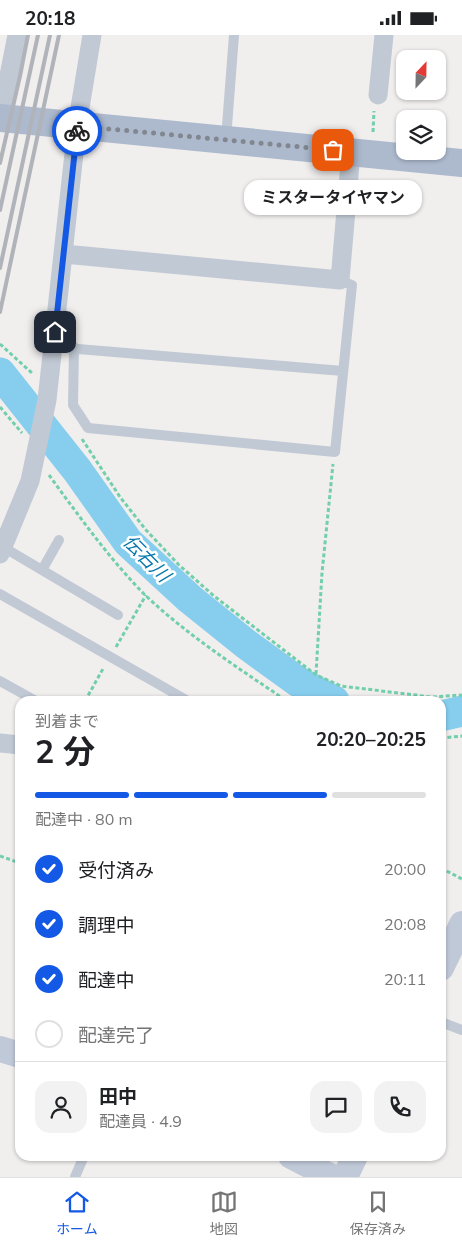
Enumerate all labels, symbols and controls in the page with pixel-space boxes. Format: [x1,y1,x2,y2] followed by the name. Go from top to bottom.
[25,6,75,30] text: 20:18
[396,50,446,100] north arrow
[396,50,446,160] map controls
[52,106,102,156] courier
[396,110,446,160] button: layers
[63,117,91,145] icon: bike
[312,129,354,171] pin
[319,136,347,164] icon: bag
[244,180,422,215] callout: ミスタータイヤマン
[261,187,405,207] text: ミスタータイヤマン
[34,311,76,353] pin
[41,318,69,346] icon: home
[118,529,177,588] water label: 伝右川
[35,711,99,731] text: 到着まで
[316,727,426,751] text: 20:20–20:25
[35,731,95,771] text: 2 分
[35,809,132,829] text: 配達中 · 80 m
[35,855,63,883] icon: check
[78,858,154,882] text: 受付済み
[384,859,426,879] text: 20:00
[35,910,63,938] icon: check
[78,913,135,937] text: 調理中
[384,914,426,934] text: 20:08
[35,965,63,993] icon: check
[78,968,135,992] text: 配達中
[384,969,426,989] text: 20:11
[78,1023,154,1047] text: 配達完了
[35,1081,87,1133] button: person
[310,1081,362,1133] button: chat
[374,1081,426,1133] button: phone
[99,1084,137,1108] text: 田中
[99,1111,182,1131] text: 配達員 · 4.9
[56,1188,98,1238] tab: ホーム
[210,1188,238,1238] tab: 地図
[350,1188,406,1238] tab: 保存済み

